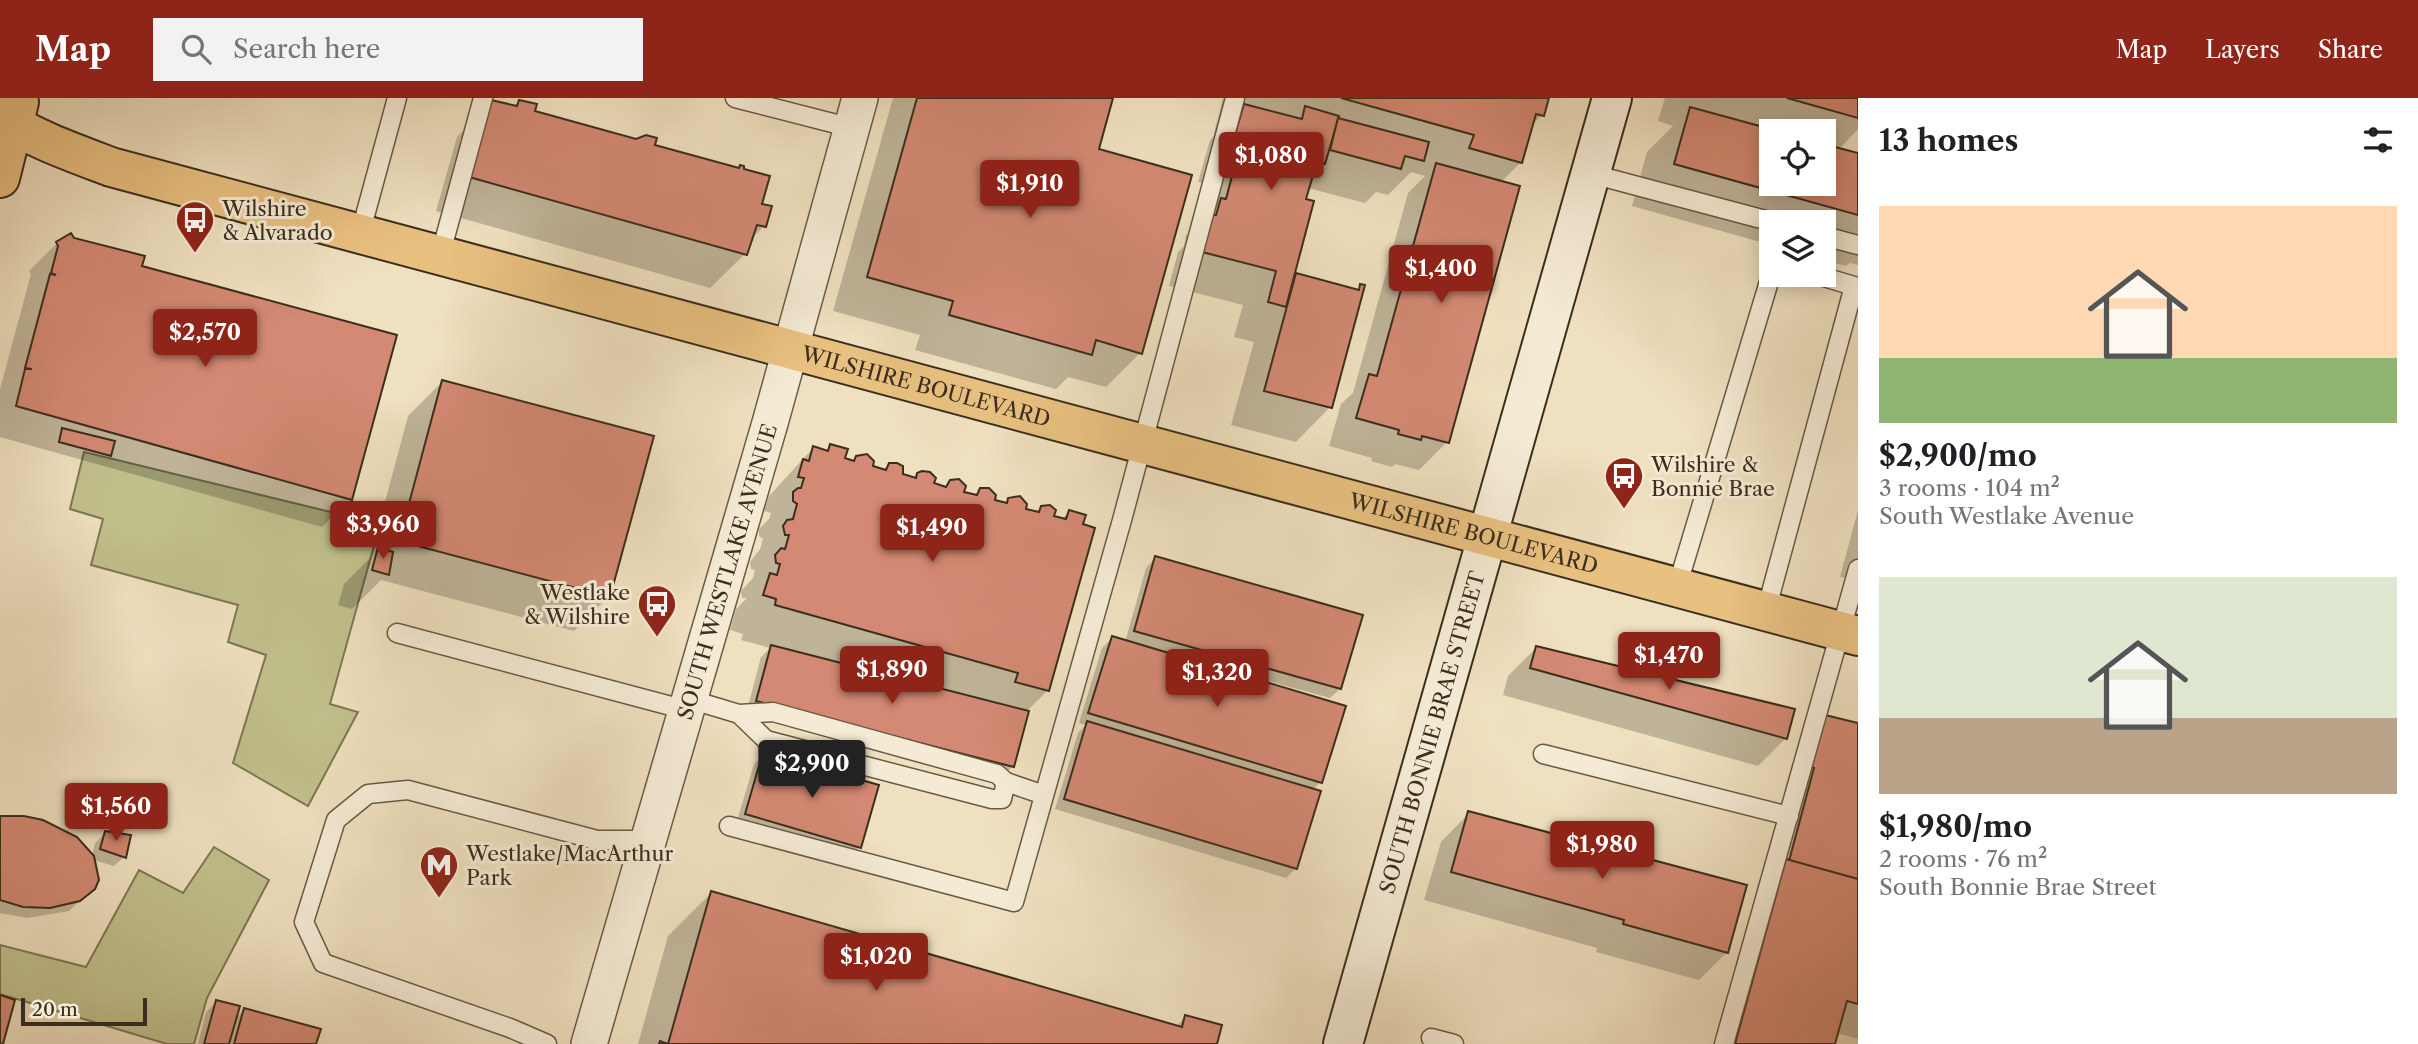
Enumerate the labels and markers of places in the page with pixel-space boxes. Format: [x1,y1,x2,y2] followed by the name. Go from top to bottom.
[1214,132,1328,192] pin: $1,080
[973,160,1087,220] pin: $1,910
[221,196,333,245] place label: Wilshire & Alvarado
[174,199,216,254] bus stop icon: Wilshire & Alvarado
[1384,246,1498,305] pin: $1,400
[148,310,262,369] pin: $2,570
[1650,452,1775,501] place label: Wilshire & Bonnie Brae
[1603,455,1645,510] bus stop icon: Wilshire & Bonnie Brae
[326,502,440,561] pin: $3,960
[875,504,989,564] pin: $1,490
[524,580,630,629] place label: Westlake & Wilshire
[636,583,678,638] bus stop icon: Westlake & Wilshire
[1612,632,1726,692] pin: $1,470
[835,646,949,706] pin: $1,890
[1160,650,1274,709] pin: $1,320
[755,740,869,800] pin: $2,900
[59,784,173,843] pin: $1,560
[1545,822,1659,881] pin: $1,980
[465,841,673,890] place label: Westlake/MacArthur Park
[418,844,460,899] metro station icon: Westlake/MacArthur Park
[819,934,933,993] pin: $1,020

